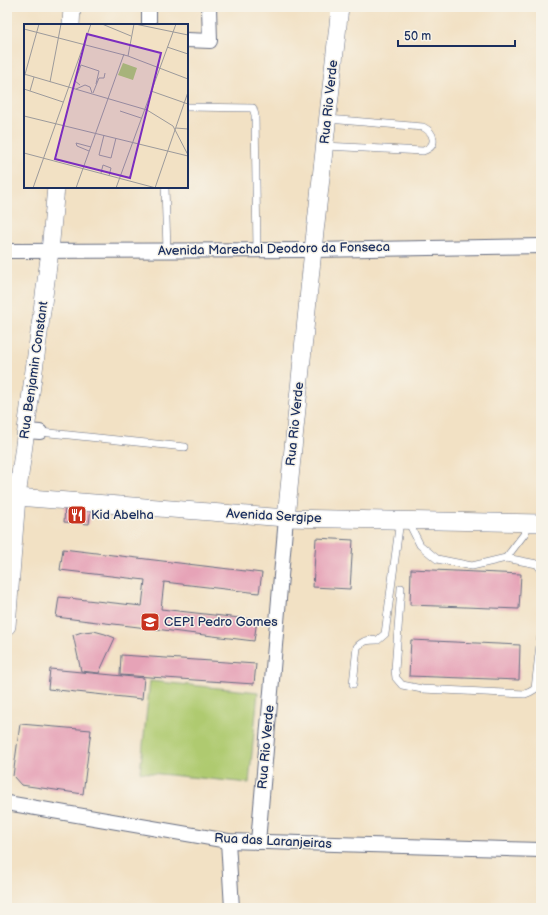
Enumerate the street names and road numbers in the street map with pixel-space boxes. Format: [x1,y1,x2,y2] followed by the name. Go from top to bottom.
[317,59,341,145] street label: Rua Rio Verde
[158,239,390,259] street label: Avenida Marechal Deodoro da Fonseca
[16,300,52,440] street label: Rua Benjamin Constant
[283,381,307,467] street label: Rua Rio Verde
[226,506,322,527] street label: Avenida Sergipe
[254,704,278,790] street label: Rua Rio Verde
[214,830,333,852] street label: Rua das Laranjeiras

